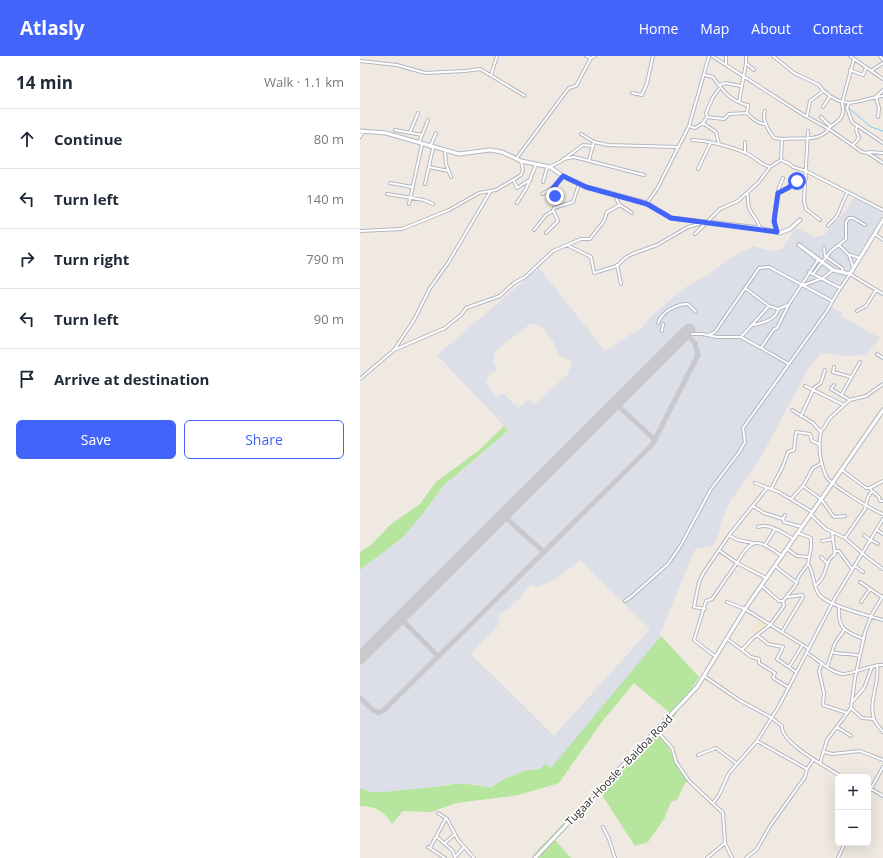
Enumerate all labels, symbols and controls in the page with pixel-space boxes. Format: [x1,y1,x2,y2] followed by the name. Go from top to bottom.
[20,15,85,41] text: Atlasly
[639,19,678,38] text: Home
[700,19,729,38] text: Map
[751,19,791,38] text: About
[813,19,863,38] text: Contact
[16,71,73,94] text: 14 min
[264,73,344,91] text: Walk · 1.1 km
[16,128,38,150] icon: ahead
[54,129,122,149] text: Continue
[314,130,344,148] text: 80 m
[788,172,806,190] route start
[546,187,564,205] route end
[16,188,38,210] icon: left
[54,189,119,209] text: Turn left
[306,190,344,208] text: 140 m
[16,248,38,270] icon: right
[54,249,129,269] text: Turn right
[306,250,344,268] text: 790 m
[16,308,38,330] icon: left
[54,309,119,329] text: Turn left
[314,310,344,328] text: 90 m
[16,368,38,390] icon: arrive
[54,369,209,389] text: Arrive at destination
[16,420,176,459] button: Save
[184,420,344,459] button: Share
[562,711,676,828] street label: Tugaar-Hoosle - Baidoa Road
[835,774,871,846] map controls
[835,774,871,810] button: +
[835,810,871,846] button: −

